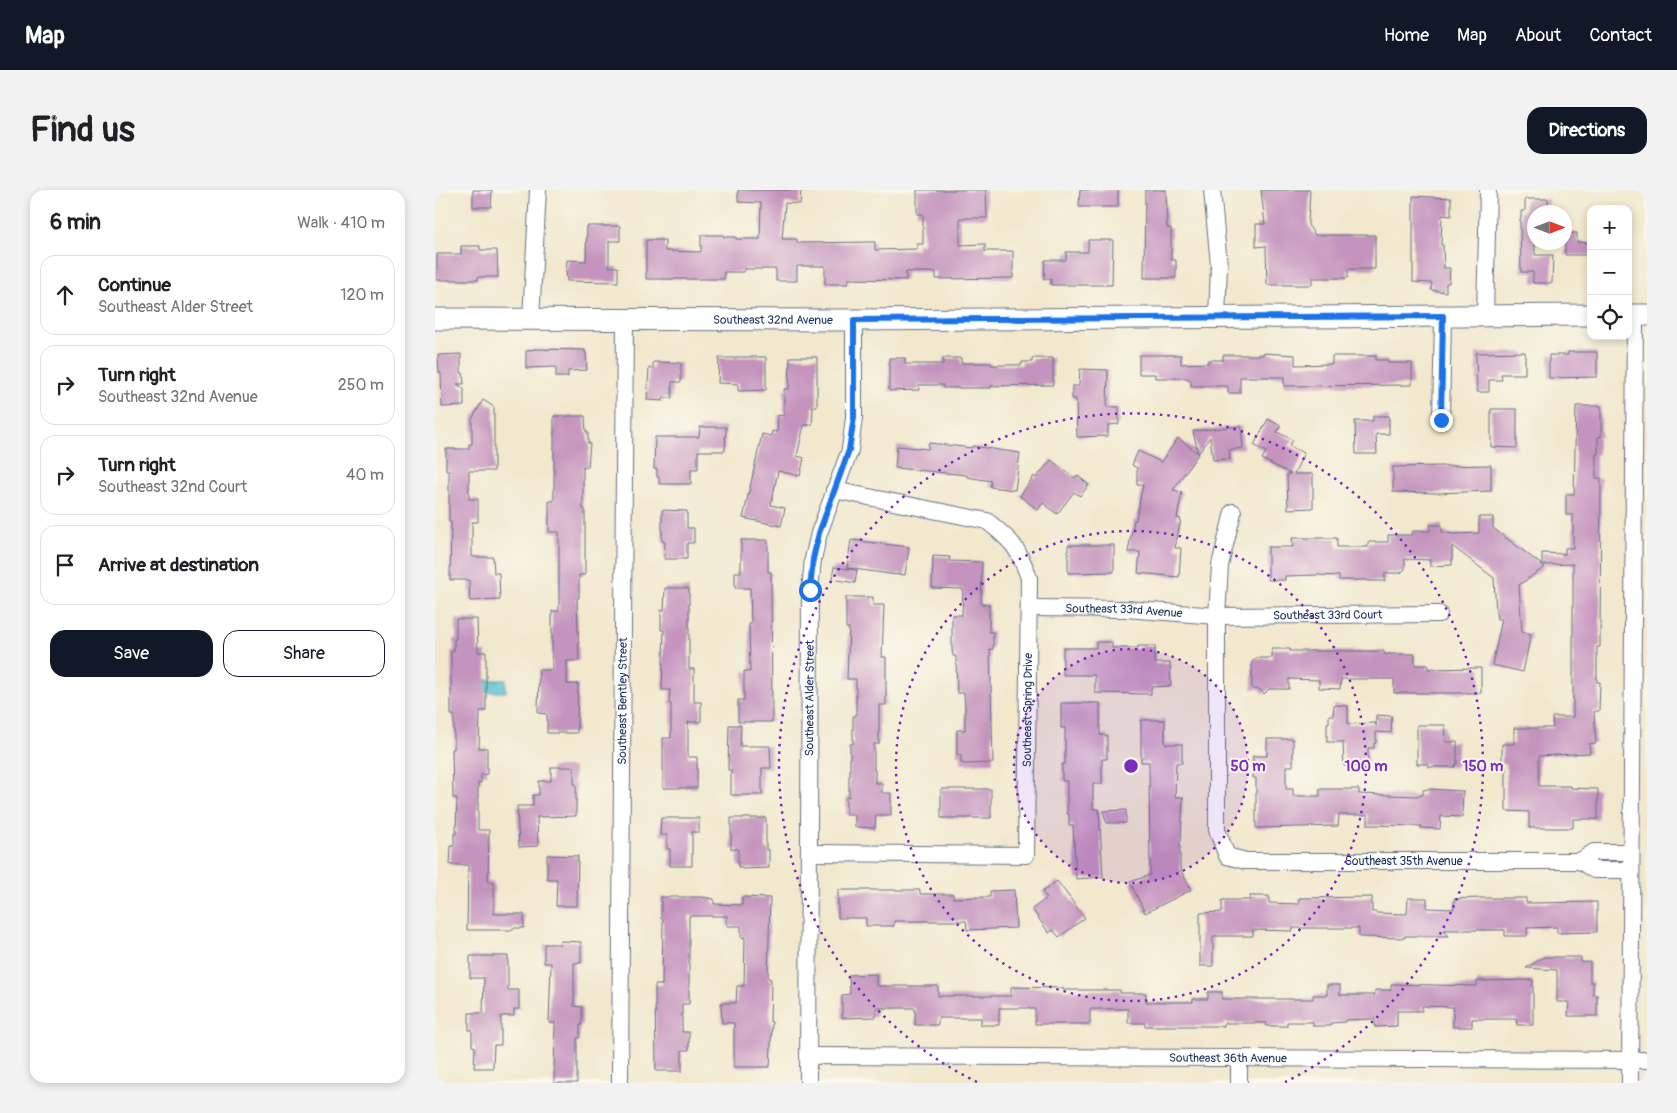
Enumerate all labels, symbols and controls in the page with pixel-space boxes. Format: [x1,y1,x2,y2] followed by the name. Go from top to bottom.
[25,21,65,50] text: Map
[1384,24,1429,47] text: Home
[1457,24,1487,47] text: Map
[1515,24,1561,47] text: About
[1589,24,1652,47] text: Contact
[1527,107,1647,154] button: Directions
[30,108,135,152] text: Find us
[1527,205,1572,250] north arrow
[1587,205,1632,340] map controls
[1587,205,1632,250] button: +
[50,209,101,236] text: 6 min
[297,213,385,233] text: Walk · 410 m
[1587,250,1632,295] button: −
[98,273,171,297] text: Continue
[51,281,79,309] icon: ahead
[340,285,384,305] text: 120 m
[1587,295,1632,340] button: locate
[98,297,253,317] text: Southeast Alder Street
[713,312,833,327] street label: Southeast 32nd Avenue
[98,363,176,387] text: Turn right
[51,371,79,399] icon: right
[338,375,384,395] text: 250 m
[98,387,258,407] text: Southeast 32nd Avenue
[1430,409,1453,432] route end
[98,453,176,477] text: Turn right
[51,461,79,489] icon: right
[346,465,384,485] text: 40 m
[98,477,247,497] text: Southeast 32nd Court
[51,551,79,579] icon: arrive
[98,553,259,577] text: Arrive at destination
[799,579,822,602] route start
[1065,601,1183,621] street label: Southeast 33rd Avenue
[1273,607,1383,623] street label: Southeast 33rd Court
[50,630,213,677] button: Save
[223,630,385,677] button: Share
[615,637,630,765] street label: Southeast Bentley Street
[802,640,817,756] street label: Southeast Alder Street
[1019,653,1036,767] street label: Southeast Spring Drive
[1122,757,1140,775] centre of rings
[1231,757,1265,776] text: 50 m
[1345,757,1387,776] text: 100 m
[1463,757,1503,776] text: 150 m
[1345,854,1463,869] street label: Southeast 35th Avenue
[1169,1050,1287,1066] street label: Southeast 36th Avenue

